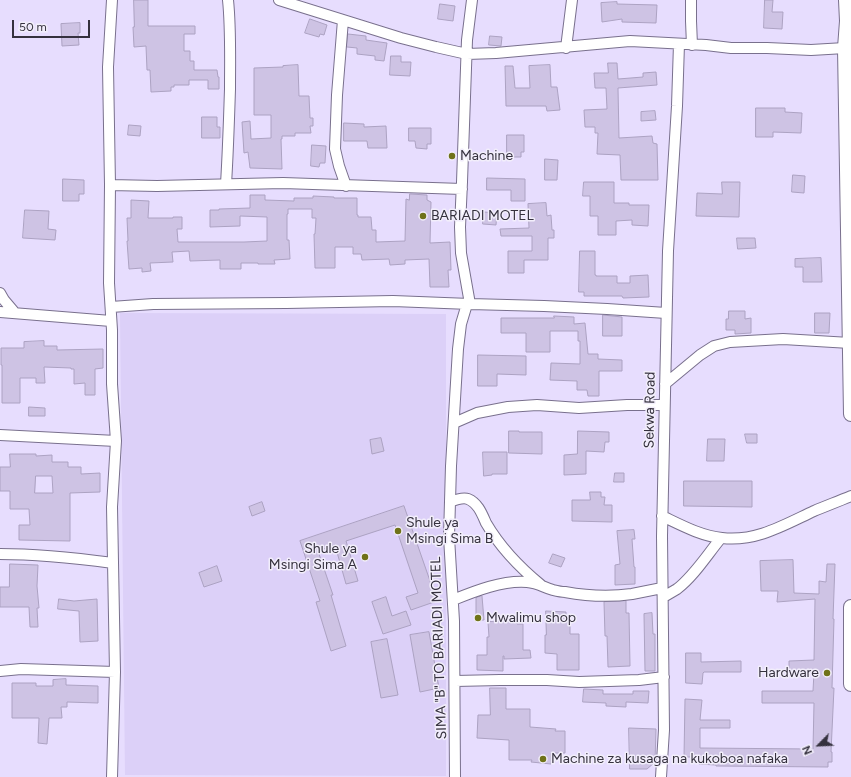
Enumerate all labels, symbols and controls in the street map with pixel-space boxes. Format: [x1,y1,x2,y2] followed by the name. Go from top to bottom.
[14,12,92,38] scale bar
[19,20,47,34] text: 50 m
[460,148,513,164] place label: Machine
[447,151,457,161] marker: Machine
[431,208,534,224] place label: BARIADI MOTEL
[418,211,428,221] marker: BARIADI MOTEL
[641,372,659,448] street label: Sekwa Road
[406,515,493,548] place label: Shule ya Msingi Sima B
[393,526,403,536] marker: Shule ya Msingi Sima B
[269,541,357,574] place label: Shule ya Msingi Sima A
[360,552,370,562] marker: Shule ya Msingi Sima A
[427,556,451,740] street label: SIMA "B" TO BARIADI MOTEL
[486,610,576,626] place label: Mwalimu shop
[473,613,483,623] marker: Mwalimu shop
[758,665,819,681] place label: Hardware
[822,668,832,678] marker: Hardware
[799,725,839,765] north arrow
[800,744,815,757] text: N
[551,751,788,767] place label: Machine za kusaga na kukoboa nafaka
[538,754,548,764] marker: Machine za kusaga na kukoboa nafaka

